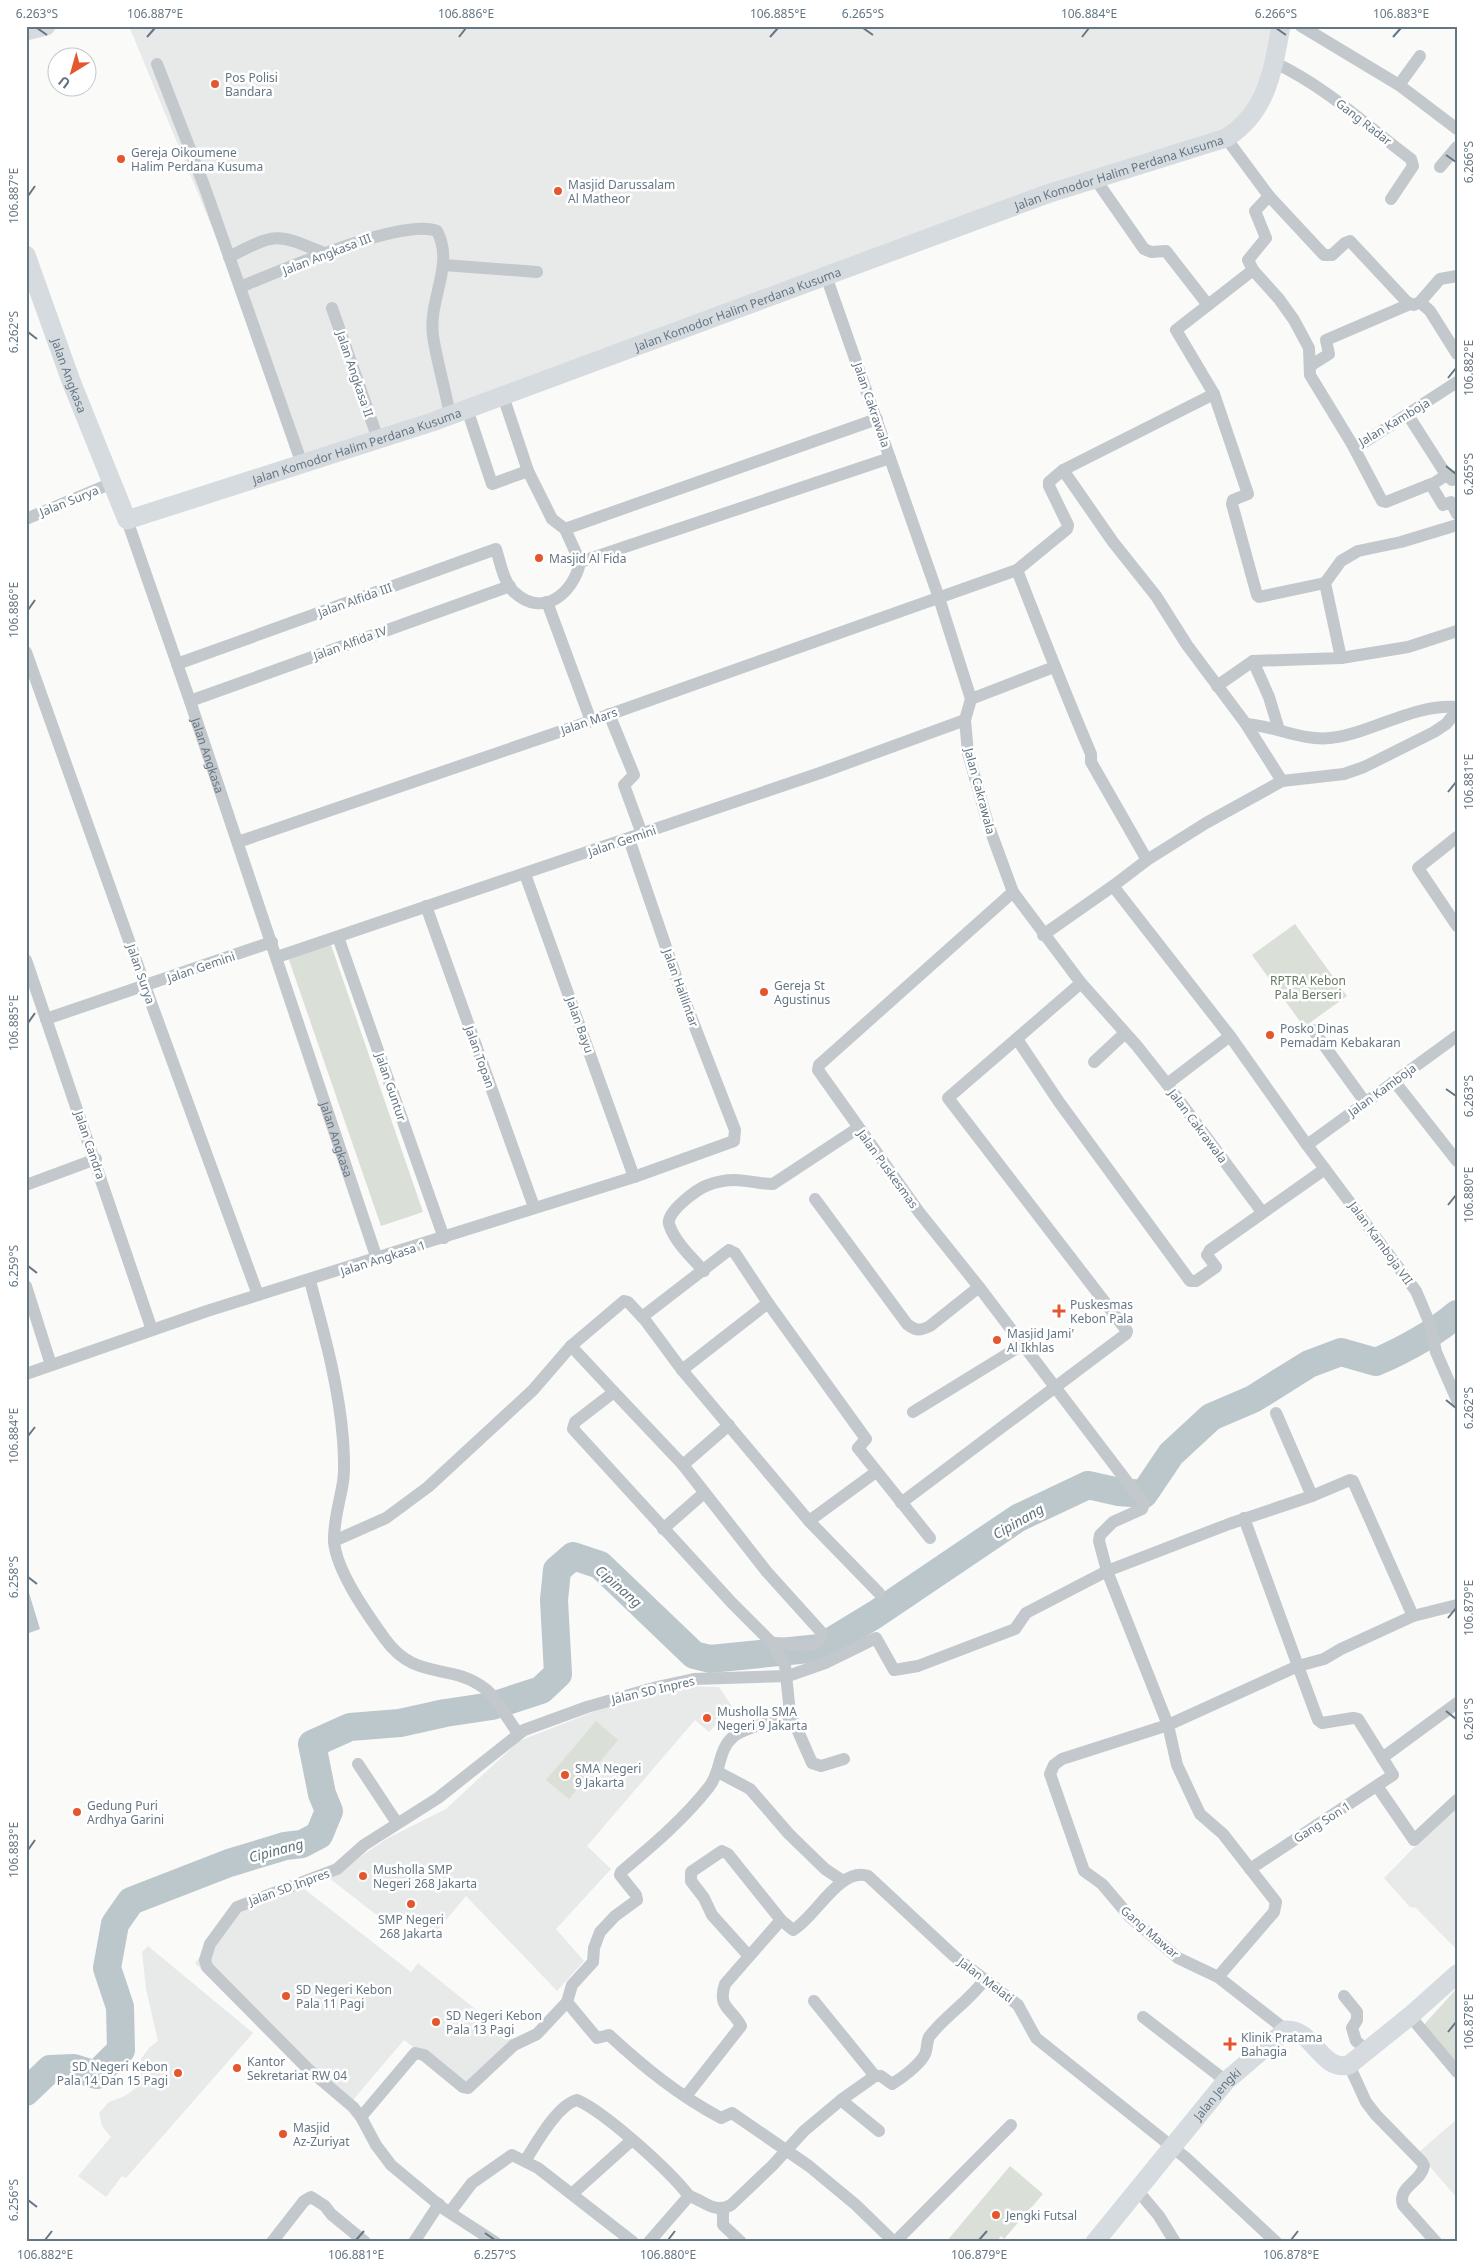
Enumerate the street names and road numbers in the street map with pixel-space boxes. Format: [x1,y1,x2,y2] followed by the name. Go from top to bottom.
[1333,95,1396,149] street label: Gang Radar
[1011,131,1226,214] street label: Jalan Komodor Halim Perdana Kusuma
[279,229,374,279] street label: Jalan Angkasa III
[631,263,843,355] street label: Jalan Komodor Halim Perdana Kusuma
[332,328,378,419] street label: Jalan Angkasa II
[48,335,91,415] street label: Jalan Angkasa
[849,359,894,450] street label: Jalan Cakrawala
[1354,394,1433,450] street label: Jalan Kamboja
[249,403,463,488] street label: Jalan Komodor Halim Perdana Kusuma
[36,481,101,521] street label: Jalan Surya
[315,579,394,622] street label: Jalan Alfida III
[310,622,390,664] street label: Jalan Alfida IV
[558,703,620,739] street label: Jalan Mars
[187,714,229,795] street label: Jalan Angkasa
[960,745,1000,836] street label: Jalan Cakrawala
[585,821,658,861] street label: Jalan Gemini
[123,941,159,1006] street label: Jalan Surya
[659,946,703,1029] street label: Jalan Halilintar
[164,947,237,987] street label: Jalan Gemini
[562,994,598,1055] street label: Jalan Bayu
[461,1023,499,1090] street label: Jalan Topan
[371,1050,411,1123] street label: Jalan Guntur
[1344,1060,1419,1121] street label: Jalan Kamboja
[1164,1085,1231,1166] street label: Jalan Cakrawala
[316,1099,357,1179] street label: Jalan Angkasa
[70,1108,110,1181] street label: Jalan Candra
[853,1125,922,1212] street label: Jalan Puskesmas
[1345,1197,1417,1288] street label: Jalan Kamboja VII
[337,1236,428,1280] street label: Jalan Angkasa 1
[609,1672,697,1708] street label: Jalan SD Inpres
[1290,1797,1354,1847] street label: Gang Son 1
[245,1864,332,1910] street label: Jalan SD Inpres
[1117,1902,1183,1962] street label: Gang Mawar
[954,1953,1017,2006] street label: Jalan Melati
[1189,2064,1244,2124] street label: Jalan Jengki

